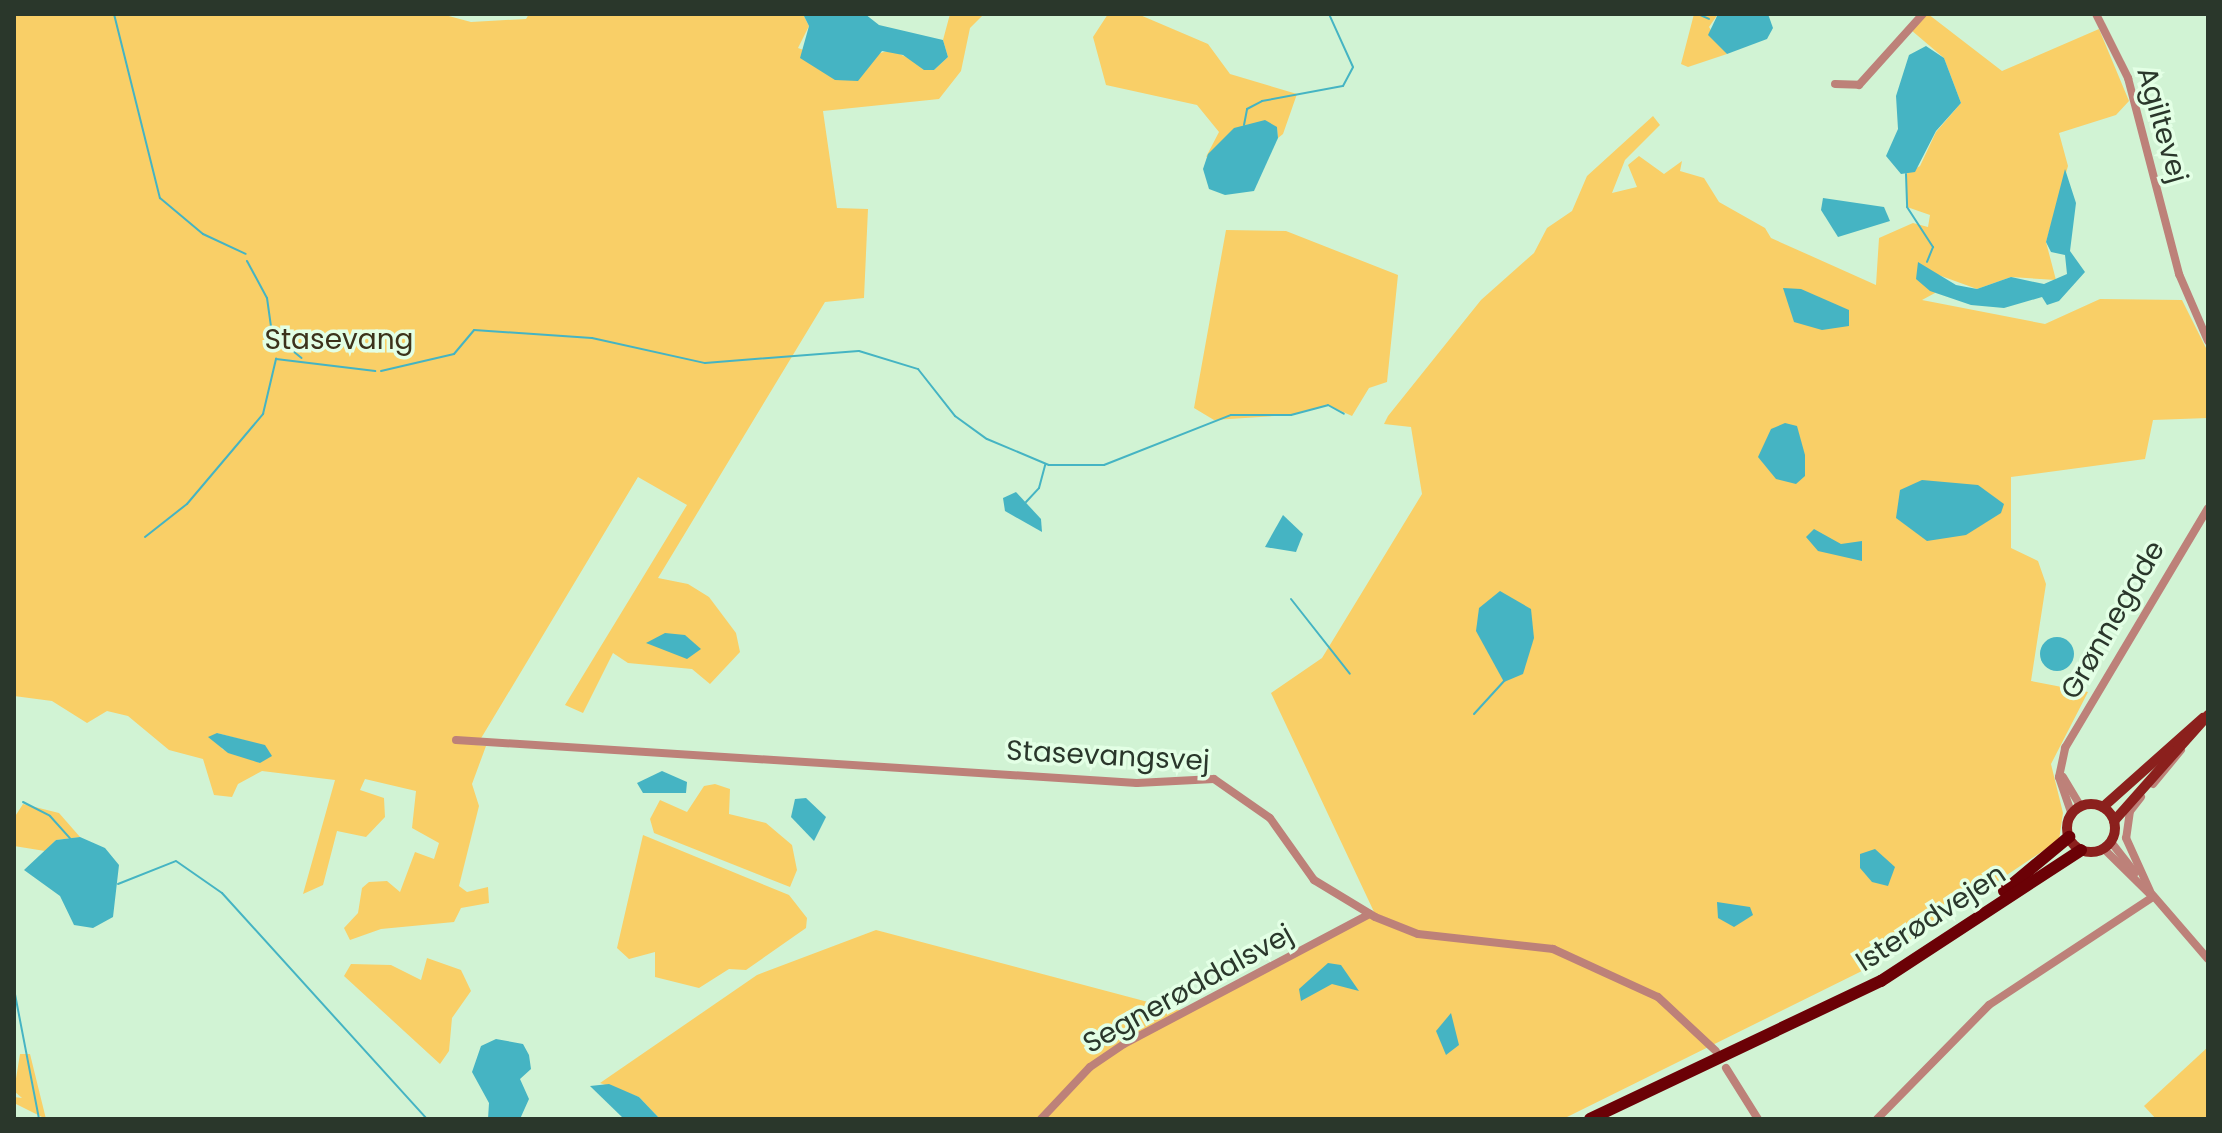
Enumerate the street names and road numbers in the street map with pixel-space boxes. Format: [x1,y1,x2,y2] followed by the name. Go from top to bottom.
[2129,63,2195,187] street label: Agiltevej
[2054,535,2172,705] street label: Grønnegade
[1005,734,1211,778] street label: Stasevangsvej
[1850,857,2012,979] street label: Isterødvejen
[1077,917,1299,1061] street label: Segnerøddalsvej

